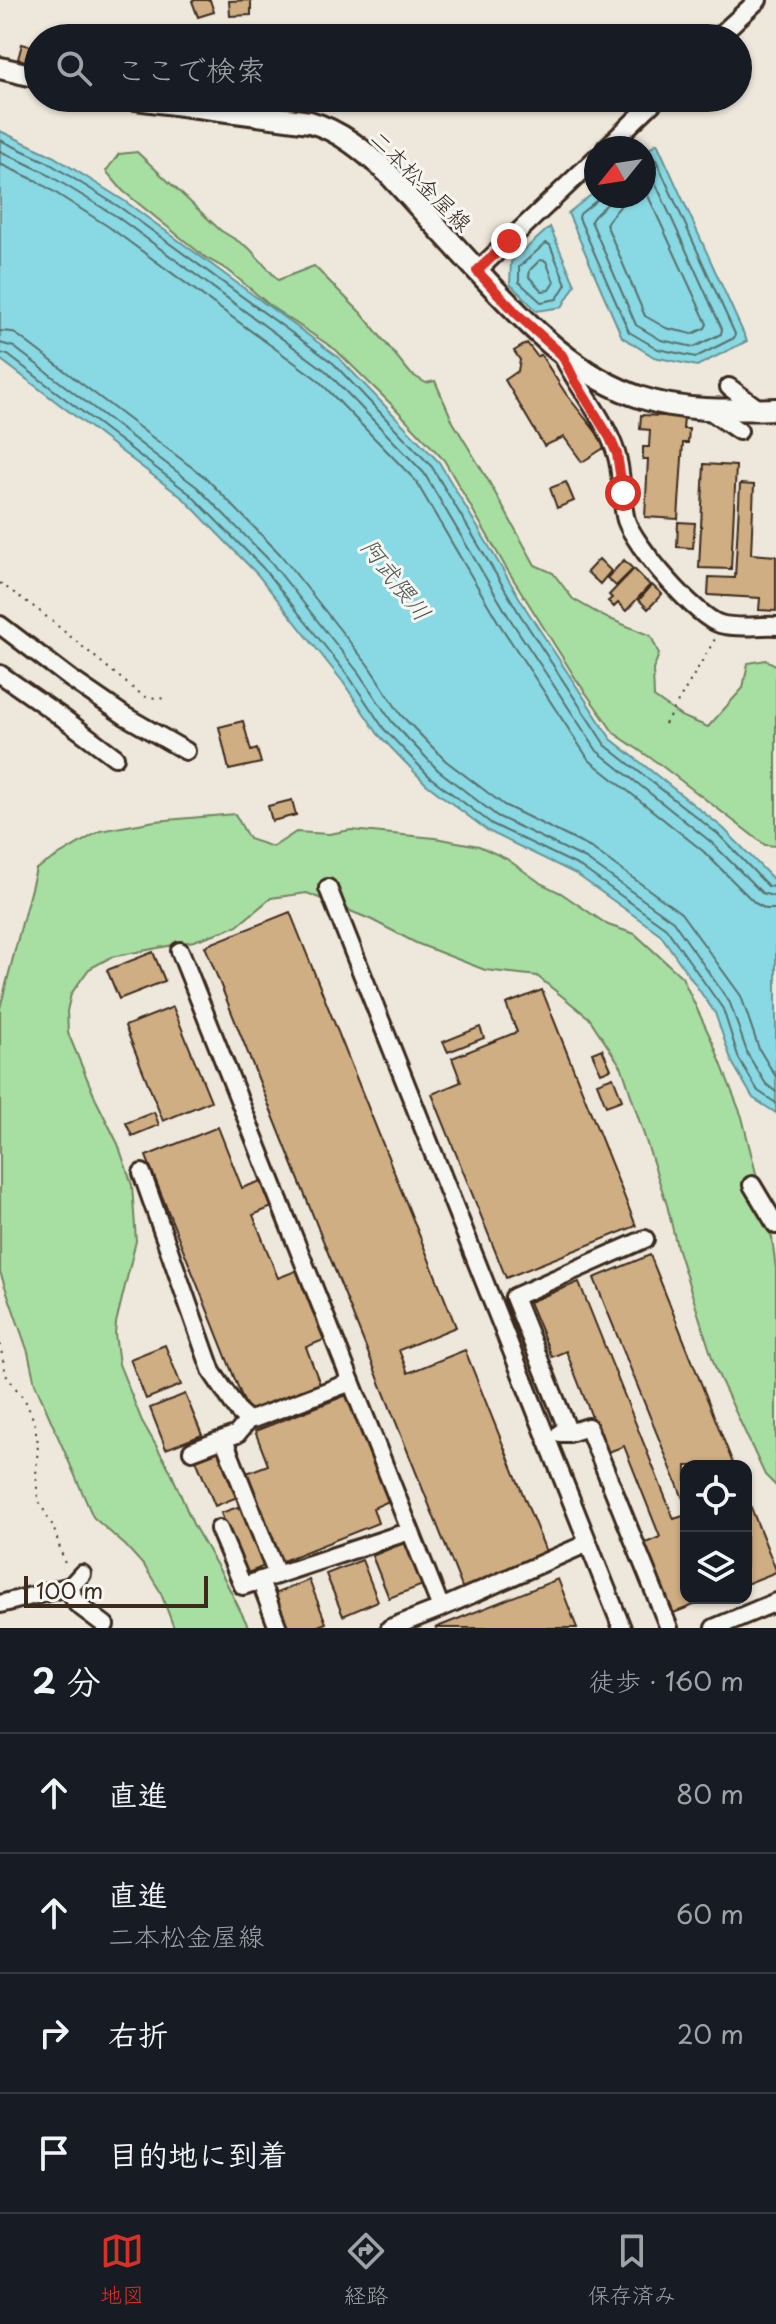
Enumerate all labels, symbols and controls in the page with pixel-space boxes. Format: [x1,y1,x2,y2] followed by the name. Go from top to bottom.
[24,24,752,112] search box
[52,46,96,90] icon: search
[116,46,266,91] text: ここで検索
[364,122,480,238] street label: 二本松金屋線
[584,136,656,208] north arrow
[491,223,527,259] route end
[605,475,641,511] route start
[353,530,441,628] water label: 阿武隈川
[680,1460,752,1604] map controls
[680,1460,752,1532] button: locate
[680,1532,752,1604] button: layers
[24,1572,208,1608] scale bar
[36,1573,103,1606] text: 100 m
[32,1654,101,1706] text: 2 分
[589,1661,744,1700] text: 徒歩 · 160 m
[32,1771,76,1815] icon: ahead
[108,1771,168,1816] text: 直進
[676,1774,744,1813] text: 80 m
[108,1871,168,1916] text: 直進
[32,1891,76,1935] icon: ahead
[676,1894,744,1933] text: 60 m
[108,1916,264,1955] text: 二本松金屋線
[32,2011,76,2055] icon: right
[108,2011,168,2056] text: 右折
[677,2014,744,2053] text: 20 m
[32,2131,76,2175] icon: arrive
[108,2131,288,2176] text: 目的地に到着
[100,2229,144,2310] tab: 地図
[344,2229,388,2310] tab: 経路
[588,2229,676,2310] tab: 保存済み

